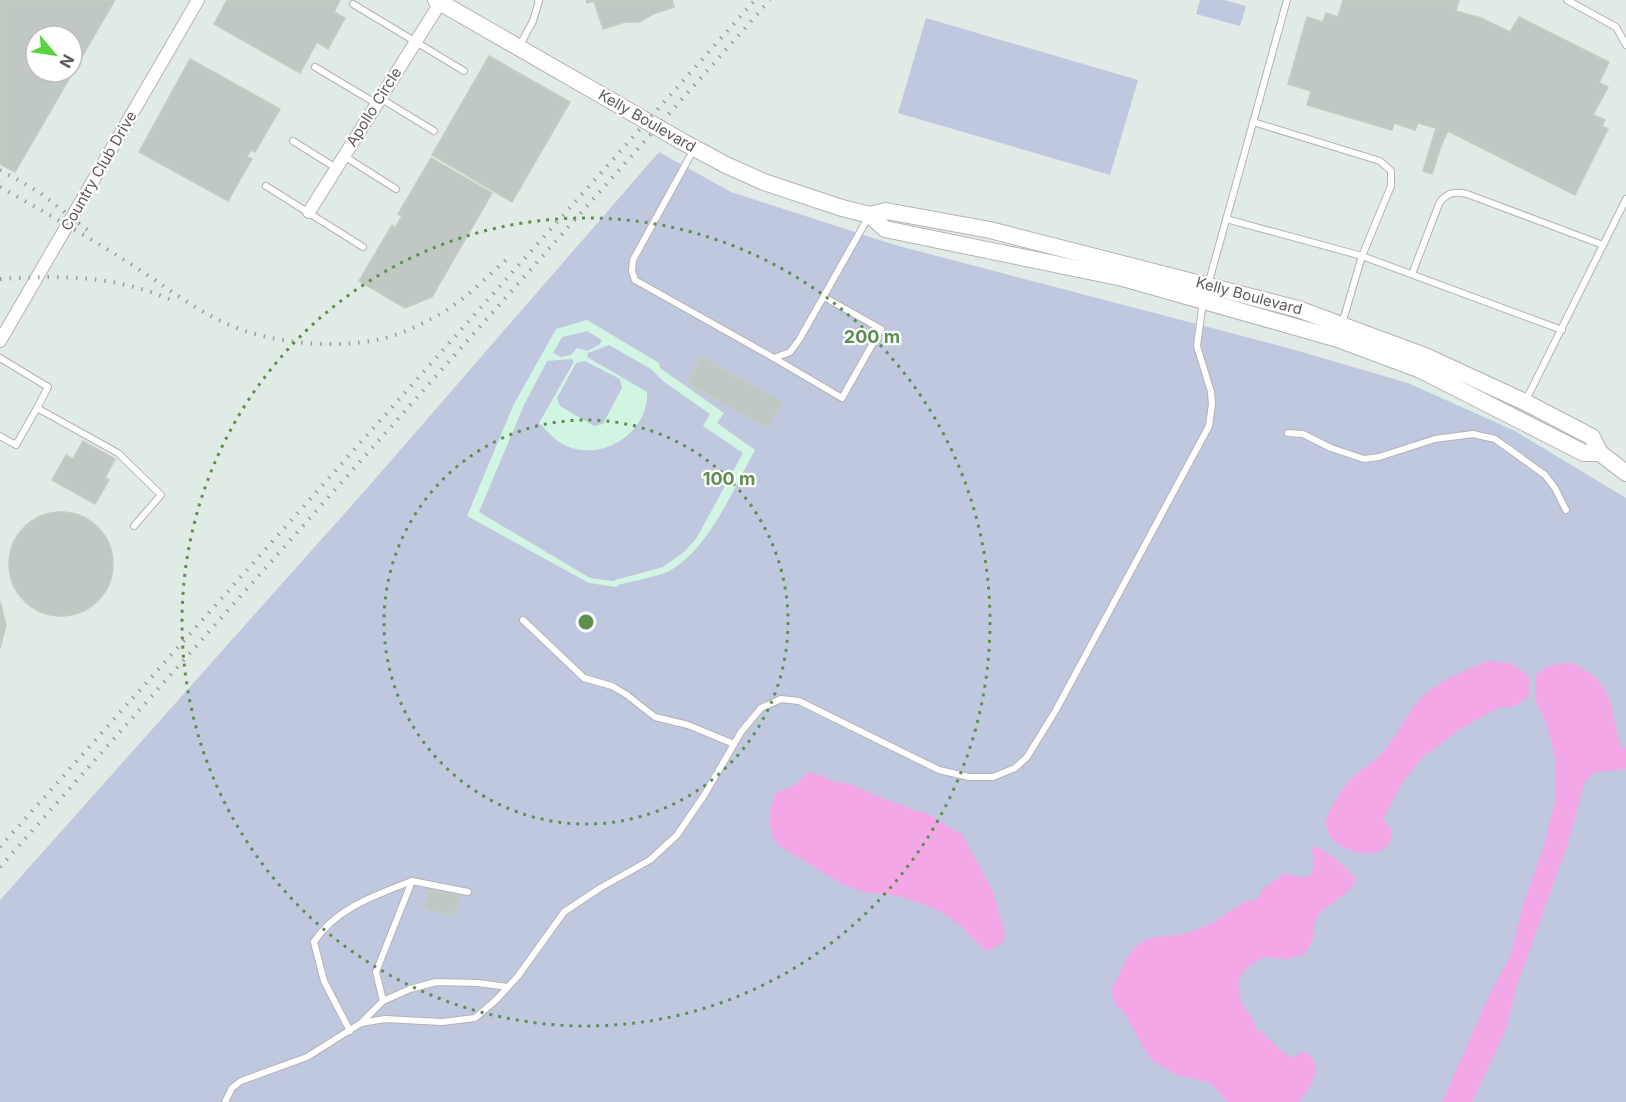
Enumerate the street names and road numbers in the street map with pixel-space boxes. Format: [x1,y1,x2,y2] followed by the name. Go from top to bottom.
[342,64,405,150] street label: Apollo Circle
[595,85,699,156] street label: Kelly Boulevard
[57,107,141,234] street label: Country Club Drive
[1194,272,1304,319] street label: Kelly Boulevard

